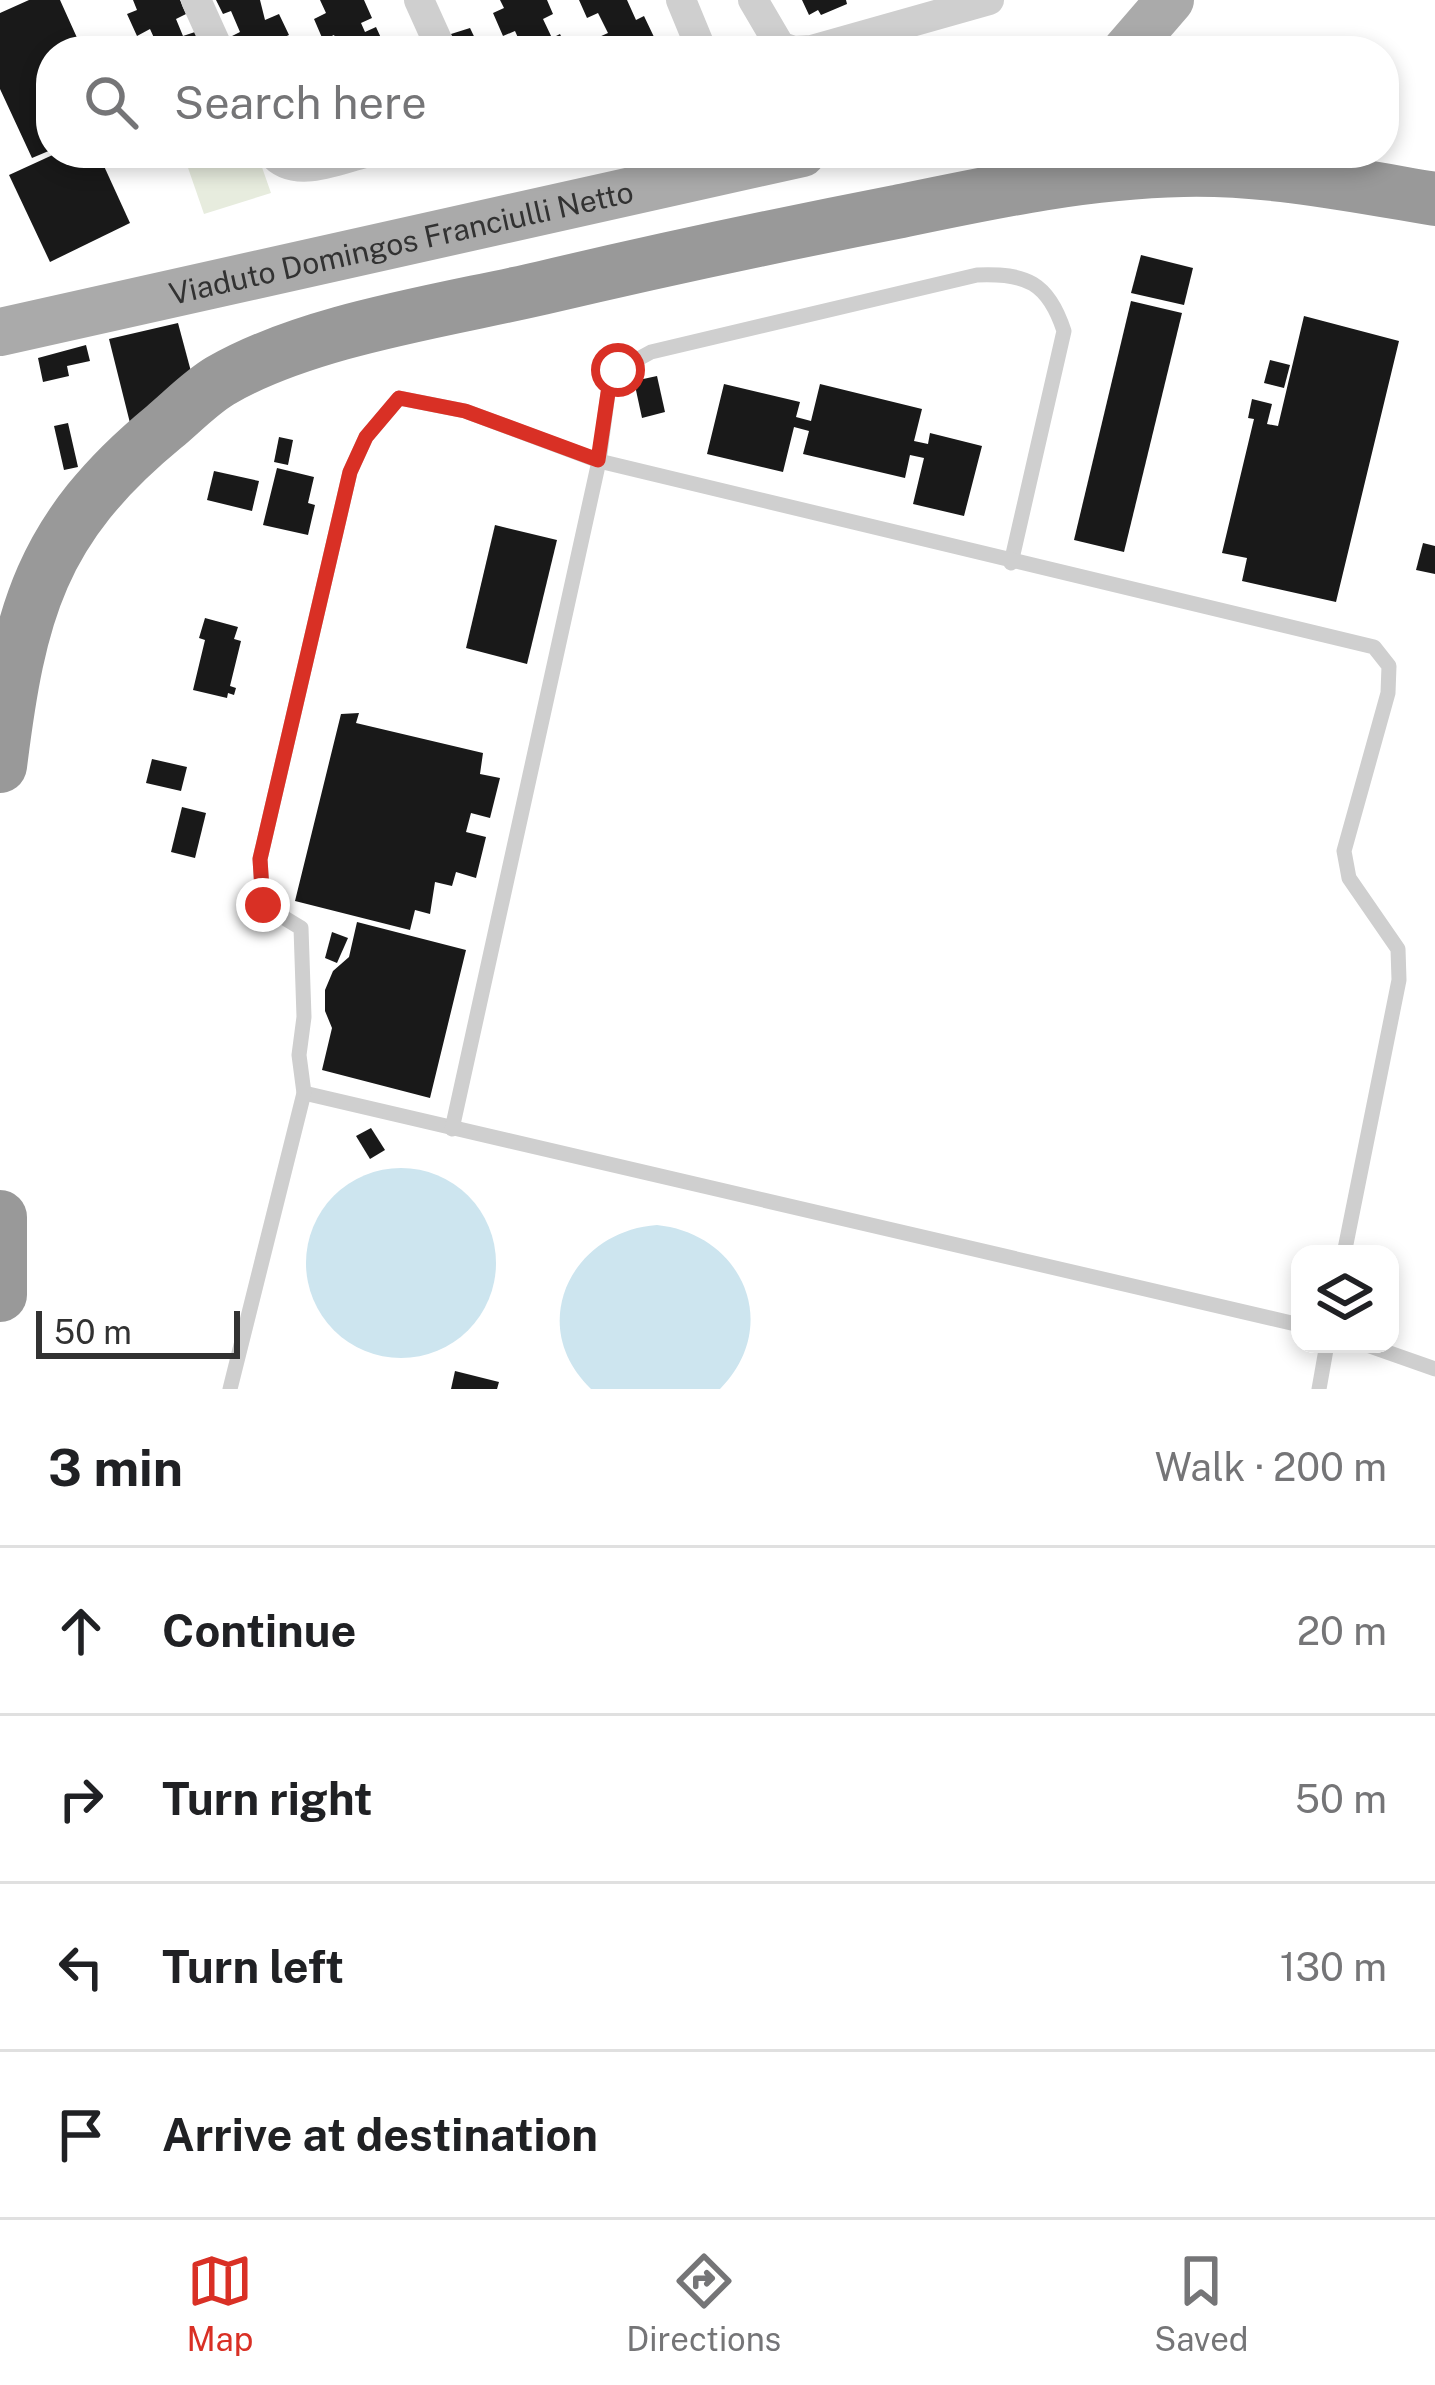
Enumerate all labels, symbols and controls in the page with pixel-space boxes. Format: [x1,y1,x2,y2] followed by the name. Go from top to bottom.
[36,36,1399,168] search box
[78,69,144,135] icon: search
[174,76,427,129] text: Search here
[166,173,637,312] street label: Viaduto Domingos Franciulli Netto
[591,343,645,397] route start
[236,878,290,932] route end
[1291,1245,1399,1353] map controls
[1291,1245,1399,1353] button: layers
[36,1305,240,1358] scale bar
[54,1313,132,1351] text: 50 m
[48,1438,183,1497] text: 3 min
[1155,1444,1387,1490] text: Walk · 200 m
[48,1598,114,1664] icon: ahead
[162,1604,356,1657] text: Continue
[1297,1608,1387,1654] text: 20 m
[48,1766,114,1832] icon: right
[162,1772,373,1825] text: Turn right
[1295,1776,1387,1822] text: 50 m
[48,1934,114,2000] icon: left
[162,1940,344,1993] text: Turn left
[1280,1944,1387,1990] text: 130 m
[48,2102,114,2168] icon: arrive
[162,2108,598,2161] text: Arrive at destination
[186,2248,253,2358] tab: Map
[626,2248,781,2358] tab: Directions
[1154,2248,1249,2358] tab: Saved

